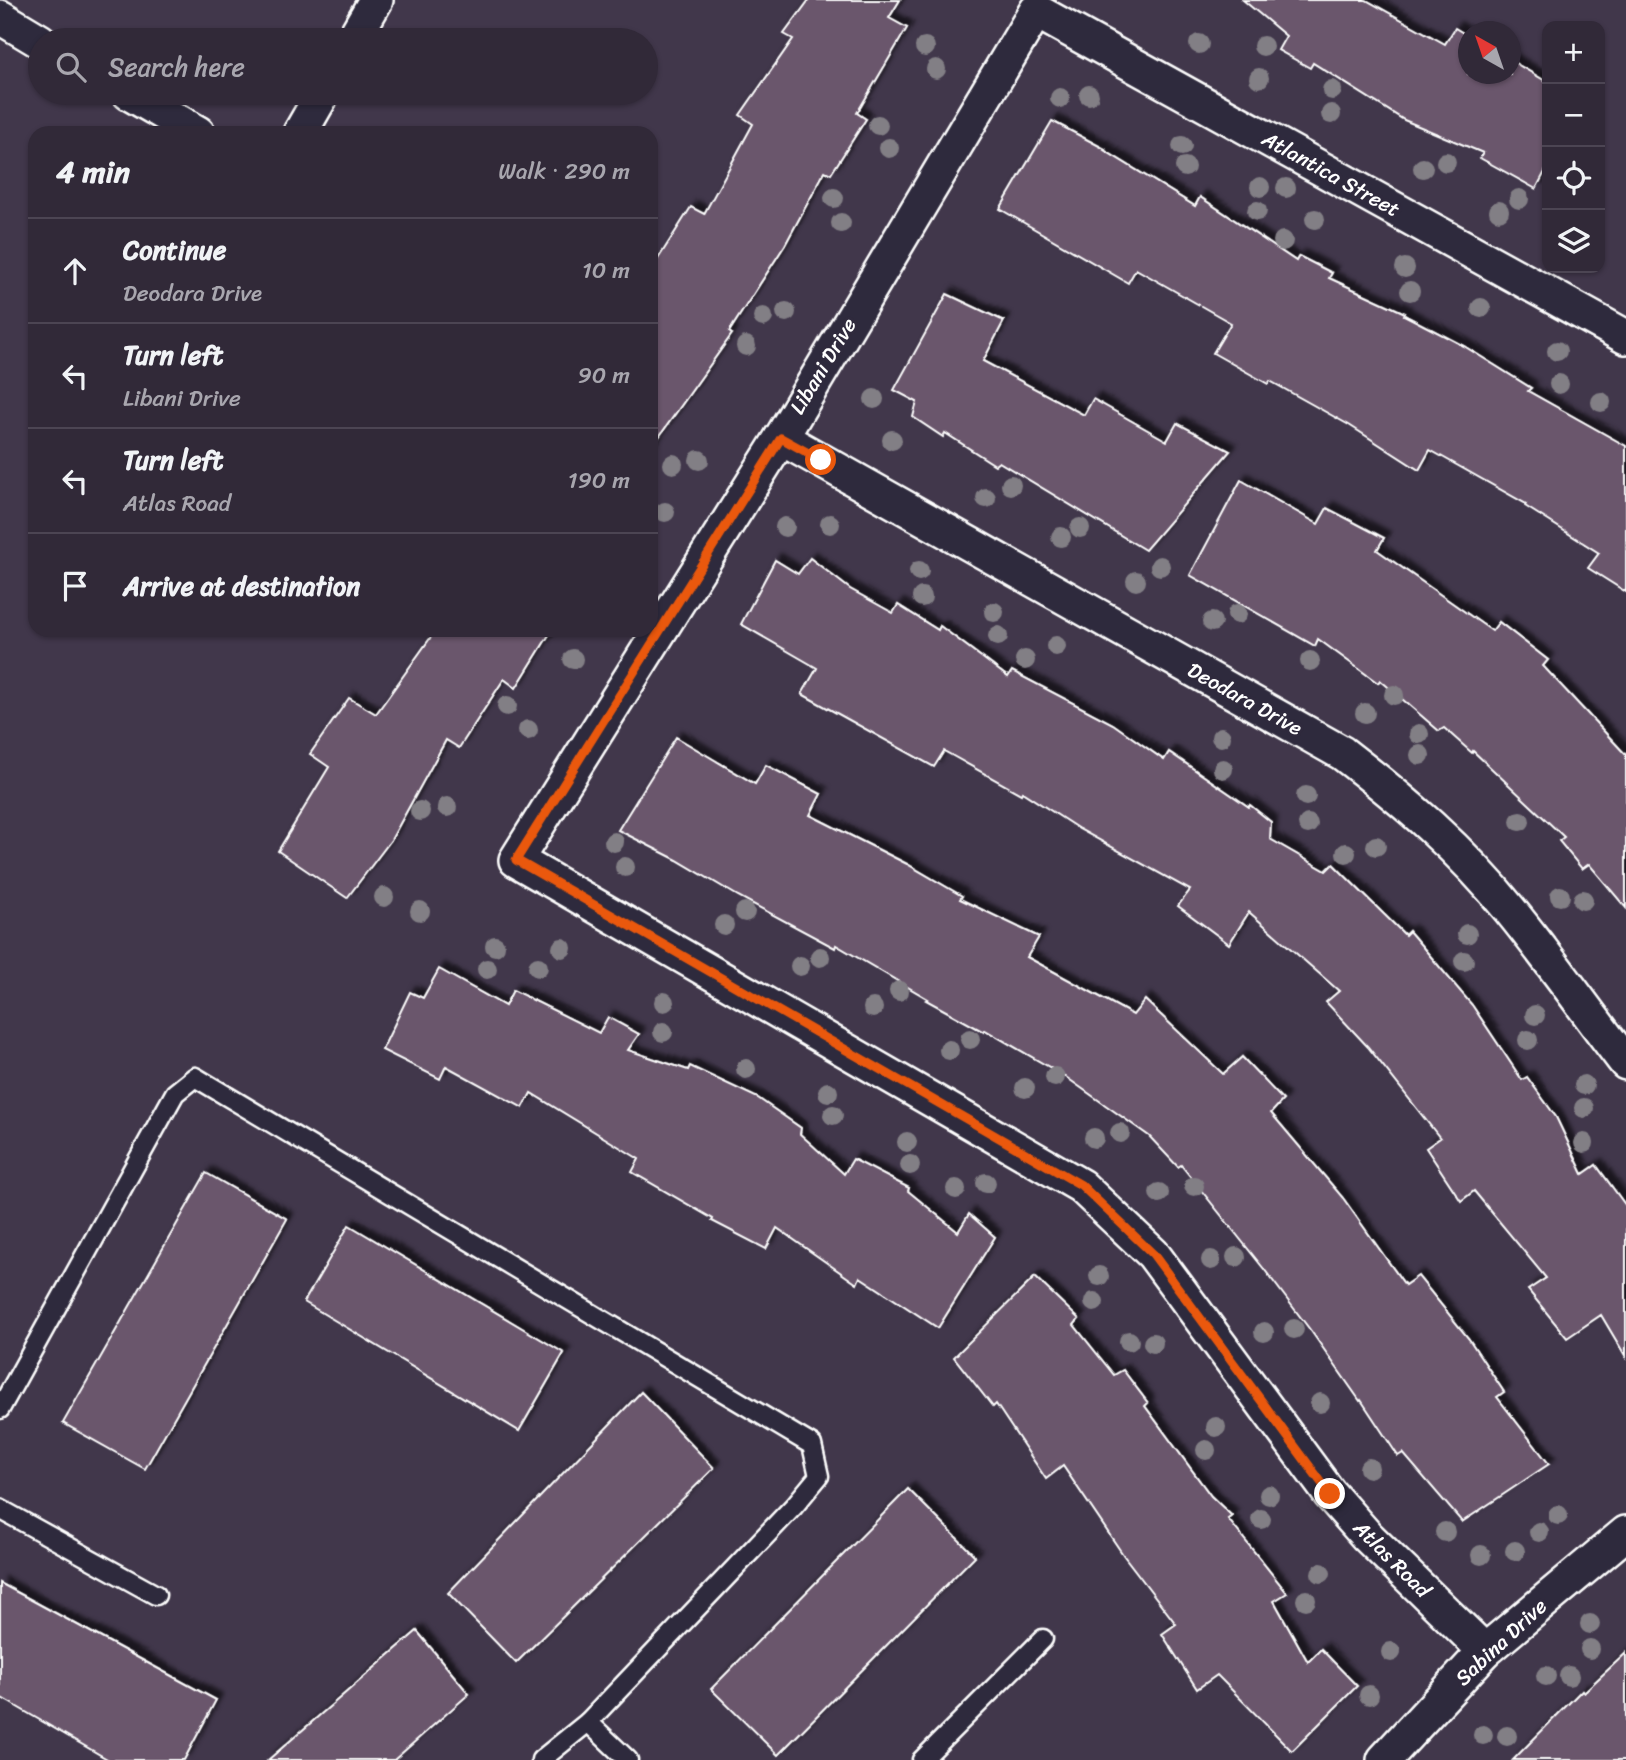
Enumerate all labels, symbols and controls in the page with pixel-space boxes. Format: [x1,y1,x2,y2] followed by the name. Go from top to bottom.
[1458,21,1521,84] north arrow
[1542,21,1605,273] map controls
[1542,21,1605,84] button: +
[28,28,658,105] search box
[108,44,245,90] text: Search here
[52,48,90,86] icon: search
[1542,84,1605,147] button: −
[1254,120,1407,228] street label: Atlantica Street
[56,145,130,199] text: 4 min
[1542,147,1605,210] button: locate
[498,151,630,192] text: Walk · 290 m
[1542,210,1605,273] button: layers
[123,227,226,273] text: Continue
[582,250,630,291] text: 10 m
[56,252,94,290] icon: ahead
[123,273,262,314] text: Deodara Drive
[779,310,867,422] street label: Libani Drive
[123,332,223,378] text: Turn left
[578,355,630,396] text: 90 m
[56,357,94,395] icon: left
[123,378,241,419] text: Libani Drive
[123,437,223,483] text: Turn left
[805,444,836,475] route start
[568,460,630,501] text: 190 m
[56,462,94,500] icon: left
[123,483,231,524] text: Atlas Road
[123,563,360,609] text: Arrive at destination
[56,567,94,605] icon: arrive
[1180,652,1310,746] street label: Deodara Drive
[1314,1478,1345,1509] route end
[1343,1510,1442,1609] street label: Atlas Road
[1446,1588,1556,1695] street label: Sabina Drive

